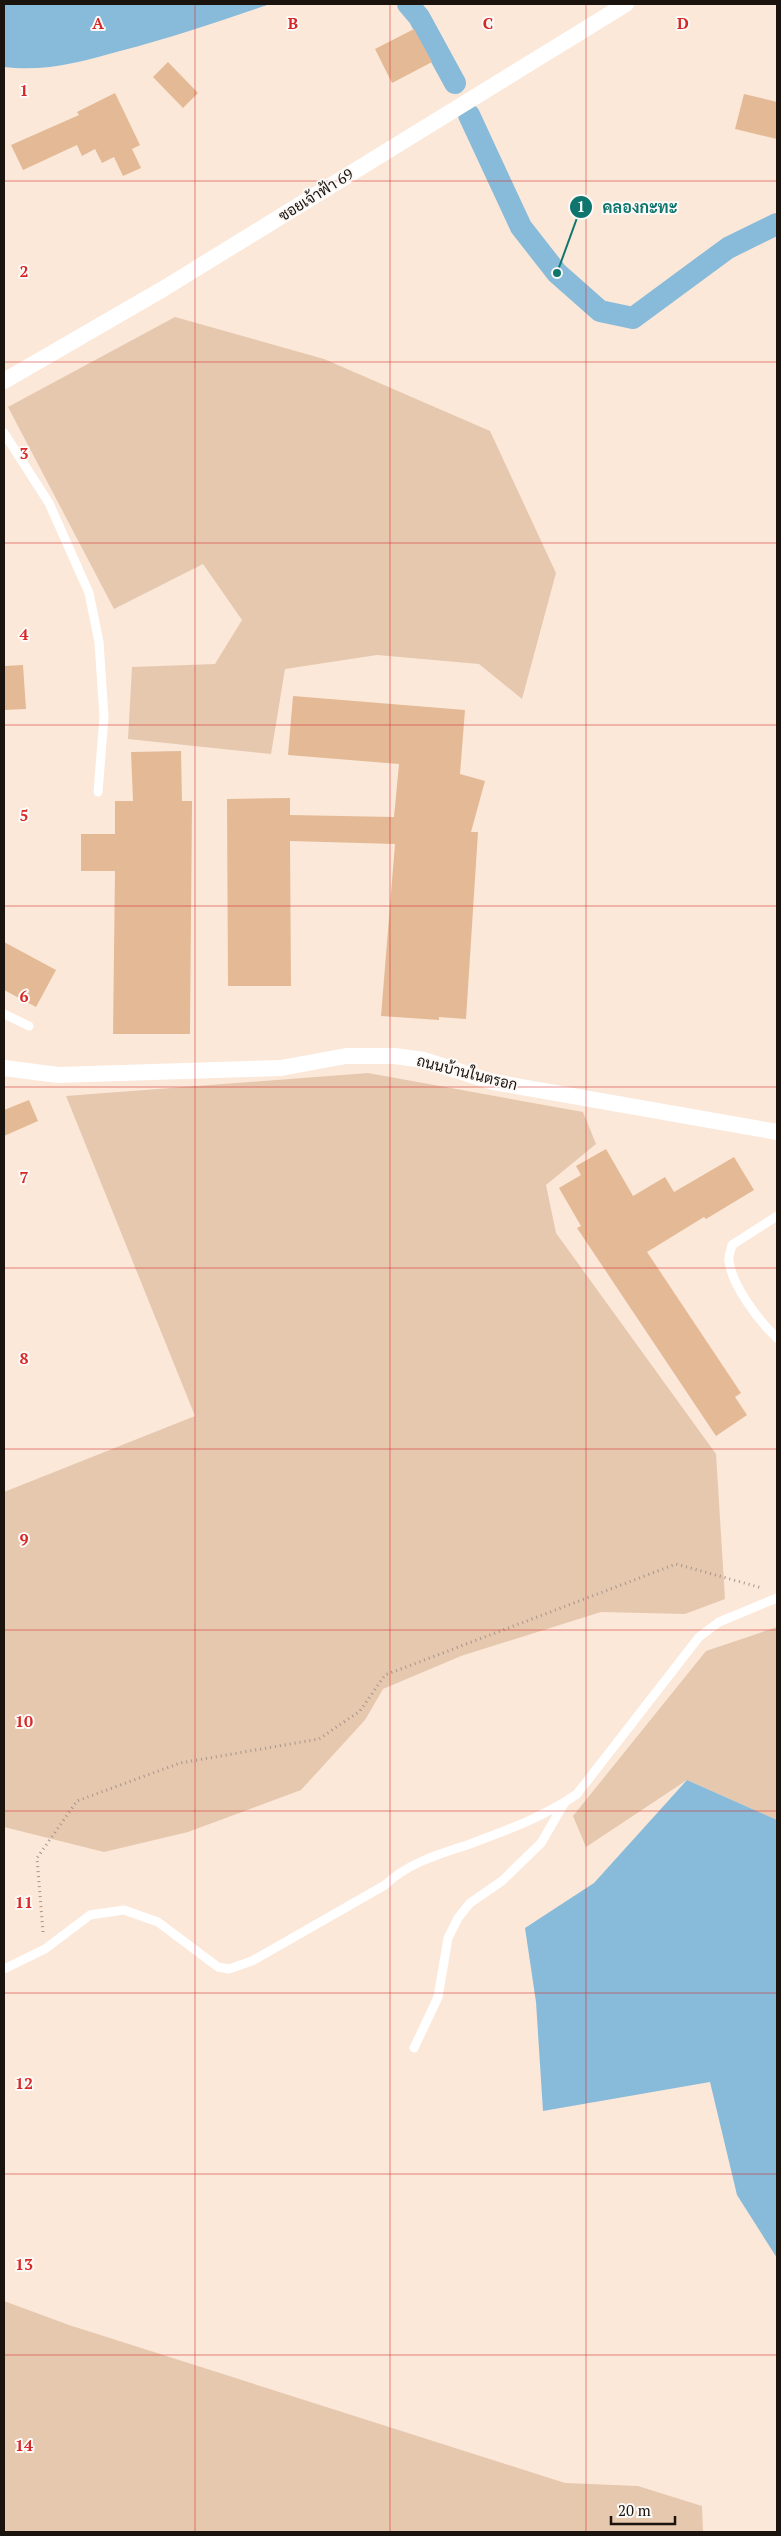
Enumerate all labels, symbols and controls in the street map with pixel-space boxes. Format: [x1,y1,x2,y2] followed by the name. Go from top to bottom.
[92,12,104,34] text: A
[288,12,298,34] text: B
[483,12,493,34] text: C
[677,12,689,34] text: D
[19,79,29,101] text: 1
[274,163,357,225] street label: ซอยเจ้าฟ้า 69
[568,192,688,223] callout: คลองกะทะ
[577,196,585,216] text: 1
[603,196,678,218] text: คลองกะทะ
[19,260,29,282] text: 2
[19,442,29,464] text: 3
[19,623,29,645] text: 4
[19,804,29,826] text: 5
[19,985,29,1007] text: 6
[415,1050,520,1094] street label: ถนนบ้านในตรอก
[19,1166,29,1188] text: 7
[19,1347,29,1369] text: 8
[19,1528,29,1550] text: 9
[15,1710,33,1732] text: 10
[15,1891,33,1913] text: 11
[15,2072,33,2094] text: 12
[15,2253,33,2275] text: 13
[15,2434,33,2456] text: 14
[611,2494,675,2526] scale bar
[618,2500,651,2520] text: 20 m

